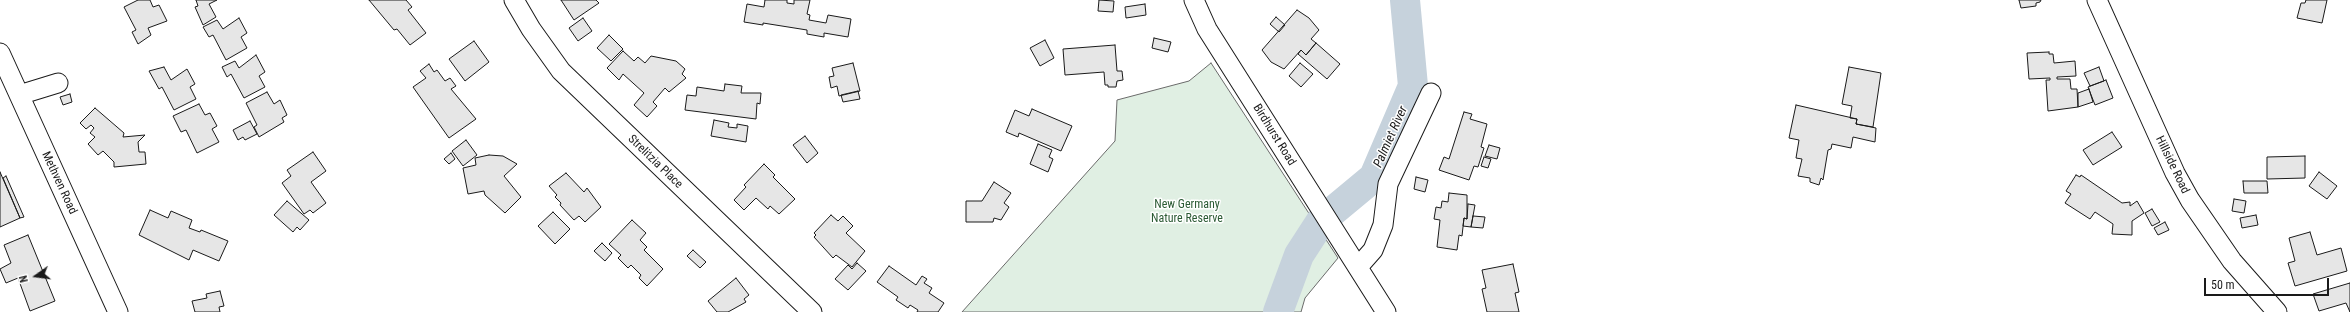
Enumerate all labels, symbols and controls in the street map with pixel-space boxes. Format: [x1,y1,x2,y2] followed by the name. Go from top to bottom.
[1249,102,1299,168] street label: Birdhurst Road
[1371,104,1411,170] water label: Palmiet River
[625,132,685,192] street label: Strelitzia Place
[2152,134,2192,196] street label: Hillside Road
[38,149,80,217] street label: Methven Road
[1151,198,1223,226] park label: New Germany Nature Reserve
[16,256,56,296] north arrow
[2206,270,2331,296] scale bar
[17,274,31,284] text: N
[2211,278,2235,292] text: 50 m

